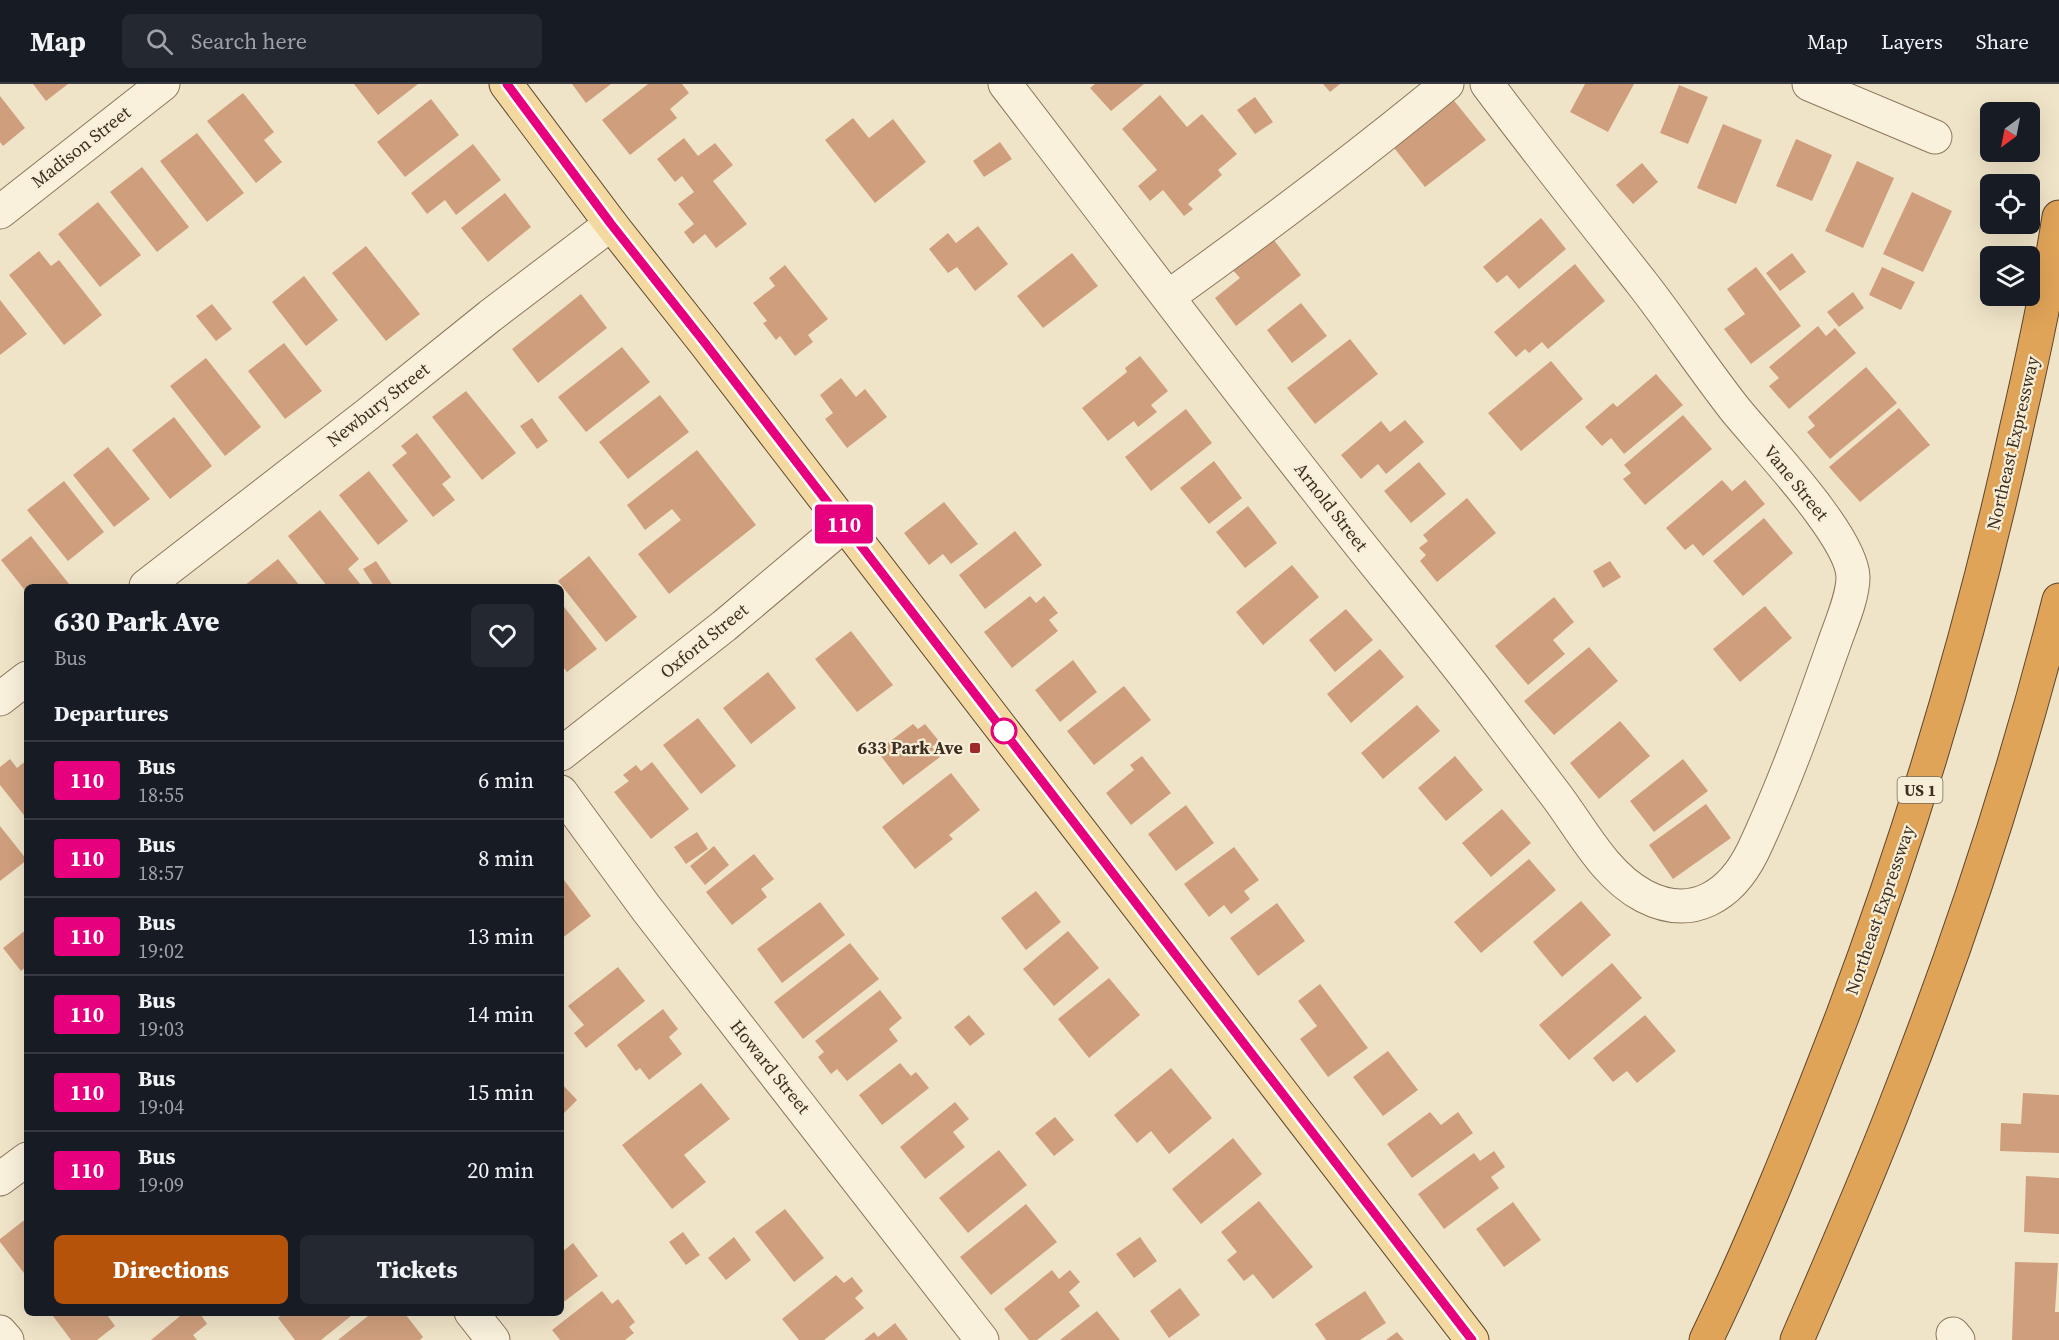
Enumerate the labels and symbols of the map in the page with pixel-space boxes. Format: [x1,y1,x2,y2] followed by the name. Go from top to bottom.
[26,100,136,193] street label: Madison Street
[1980,102,2040,162] north arrow
[1980,353,2045,532] street label: Northeast Expressway
[321,357,434,453] street label: Newbury Street
[1758,440,1835,526] street label: Vane Street
[1289,457,1374,556] street label: Arnold Street
[810,504,878,544] line badge: 110
[654,597,753,684] street label: Oxford Street
[991,718,1017,744] unlabelled marker
[858,735,963,760] place label: 633 Park Ave
[968,741,982,755] marker: 633 Park Ave
[1898,777,1942,803] road number: US 1
[1839,821,1921,998] street label: Northeast Expressway
[725,1014,816,1119] street label: Howard Street

